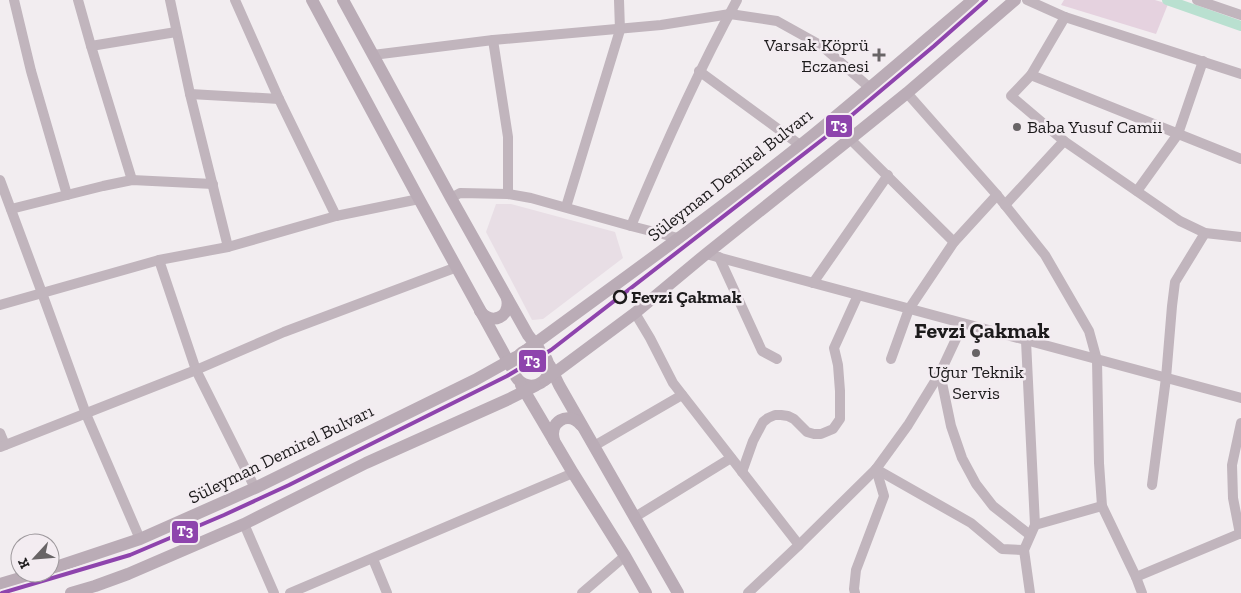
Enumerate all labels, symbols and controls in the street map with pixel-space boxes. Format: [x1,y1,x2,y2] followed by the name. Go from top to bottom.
[763,34,869,77] place label: Varsak Köprü Eczanesi
[873,49,885,61] marker: Varsak Köprü Eczanesi
[643,104,817,246] street label: Süleyman Demirel Bulvarı
[825,114,853,138] line badge: T3
[1027,116,1162,138] place label: Baba Yusuf Camii
[831,118,848,135] text: T3
[1011,121,1023,133] marker: Baba Yusuf Camii
[631,286,742,308] place label: Fevzi Çakmak
[613,290,627,304] marker: Fevzi Çakmak
[914,317,1050,344] district label: Fevzi Çakmak
[970,347,982,359] marker: Uğur Teknik Servis
[518,349,547,373] line badge: T3
[524,353,541,370] text: T3
[928,361,1025,404] place label: Uğur Teknik Servis
[185,400,377,508] street label: Süleyman Demirel Bulvarı
[171,520,199,544] line badge: T3
[177,523,194,540] text: T3
[10,533,60,583] north arrow
[14,555,33,571] text: K

